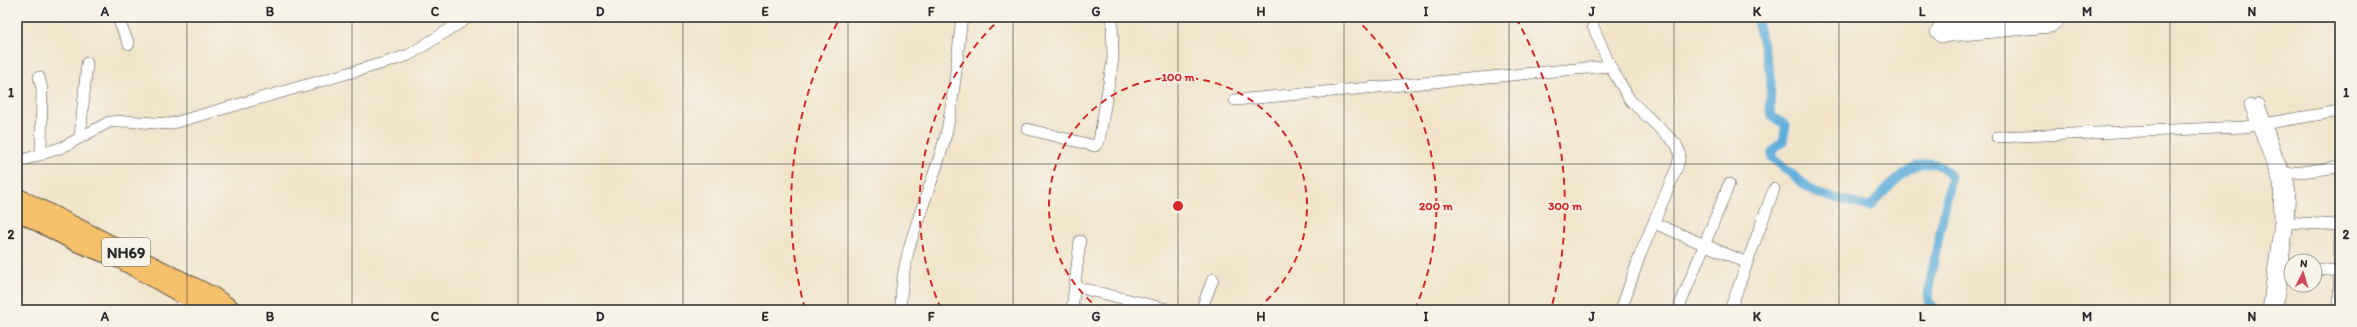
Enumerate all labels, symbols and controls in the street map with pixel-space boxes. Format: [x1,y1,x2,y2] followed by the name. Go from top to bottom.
[100,4,110,19] text: A
[266,4,275,19] text: B
[431,4,440,19] text: C
[596,4,605,19] text: D
[761,4,769,19] text: E
[928,4,935,19] text: F
[1092,4,1101,19] text: G
[1257,4,1266,19] text: H
[1424,4,1429,19] text: I
[1588,4,1596,19] text: J
[1753,4,1762,19] text: K
[1919,4,1926,19] text: L
[2082,4,2092,19] text: M
[2248,4,2257,19] text: N
[1161,70,1195,84] text: 100 m
[8,85,14,100] text: 1
[2343,85,2349,100] text: 1
[1171,199,1185,213] centre of rings
[1419,199,1454,213] text: 200 m
[1548,199,1583,213] text: 300 m
[8,227,15,242] text: 2
[2343,227,2350,242] text: 2
[102,238,150,266] road number: NH69
[2283,253,2323,293] north arrow
[2300,257,2308,270] text: N
[100,309,110,324] text: A
[266,309,275,324] text: B
[431,309,440,324] text: C
[596,309,605,324] text: D
[761,309,769,324] text: E
[928,309,935,324] text: F
[1092,309,1101,324] text: G
[1257,309,1266,324] text: H
[1424,309,1429,324] text: I
[1588,309,1596,324] text: J
[1753,309,1762,324] text: K
[1919,309,1926,324] text: L
[2082,309,2092,324] text: M
[2248,309,2257,324] text: N

